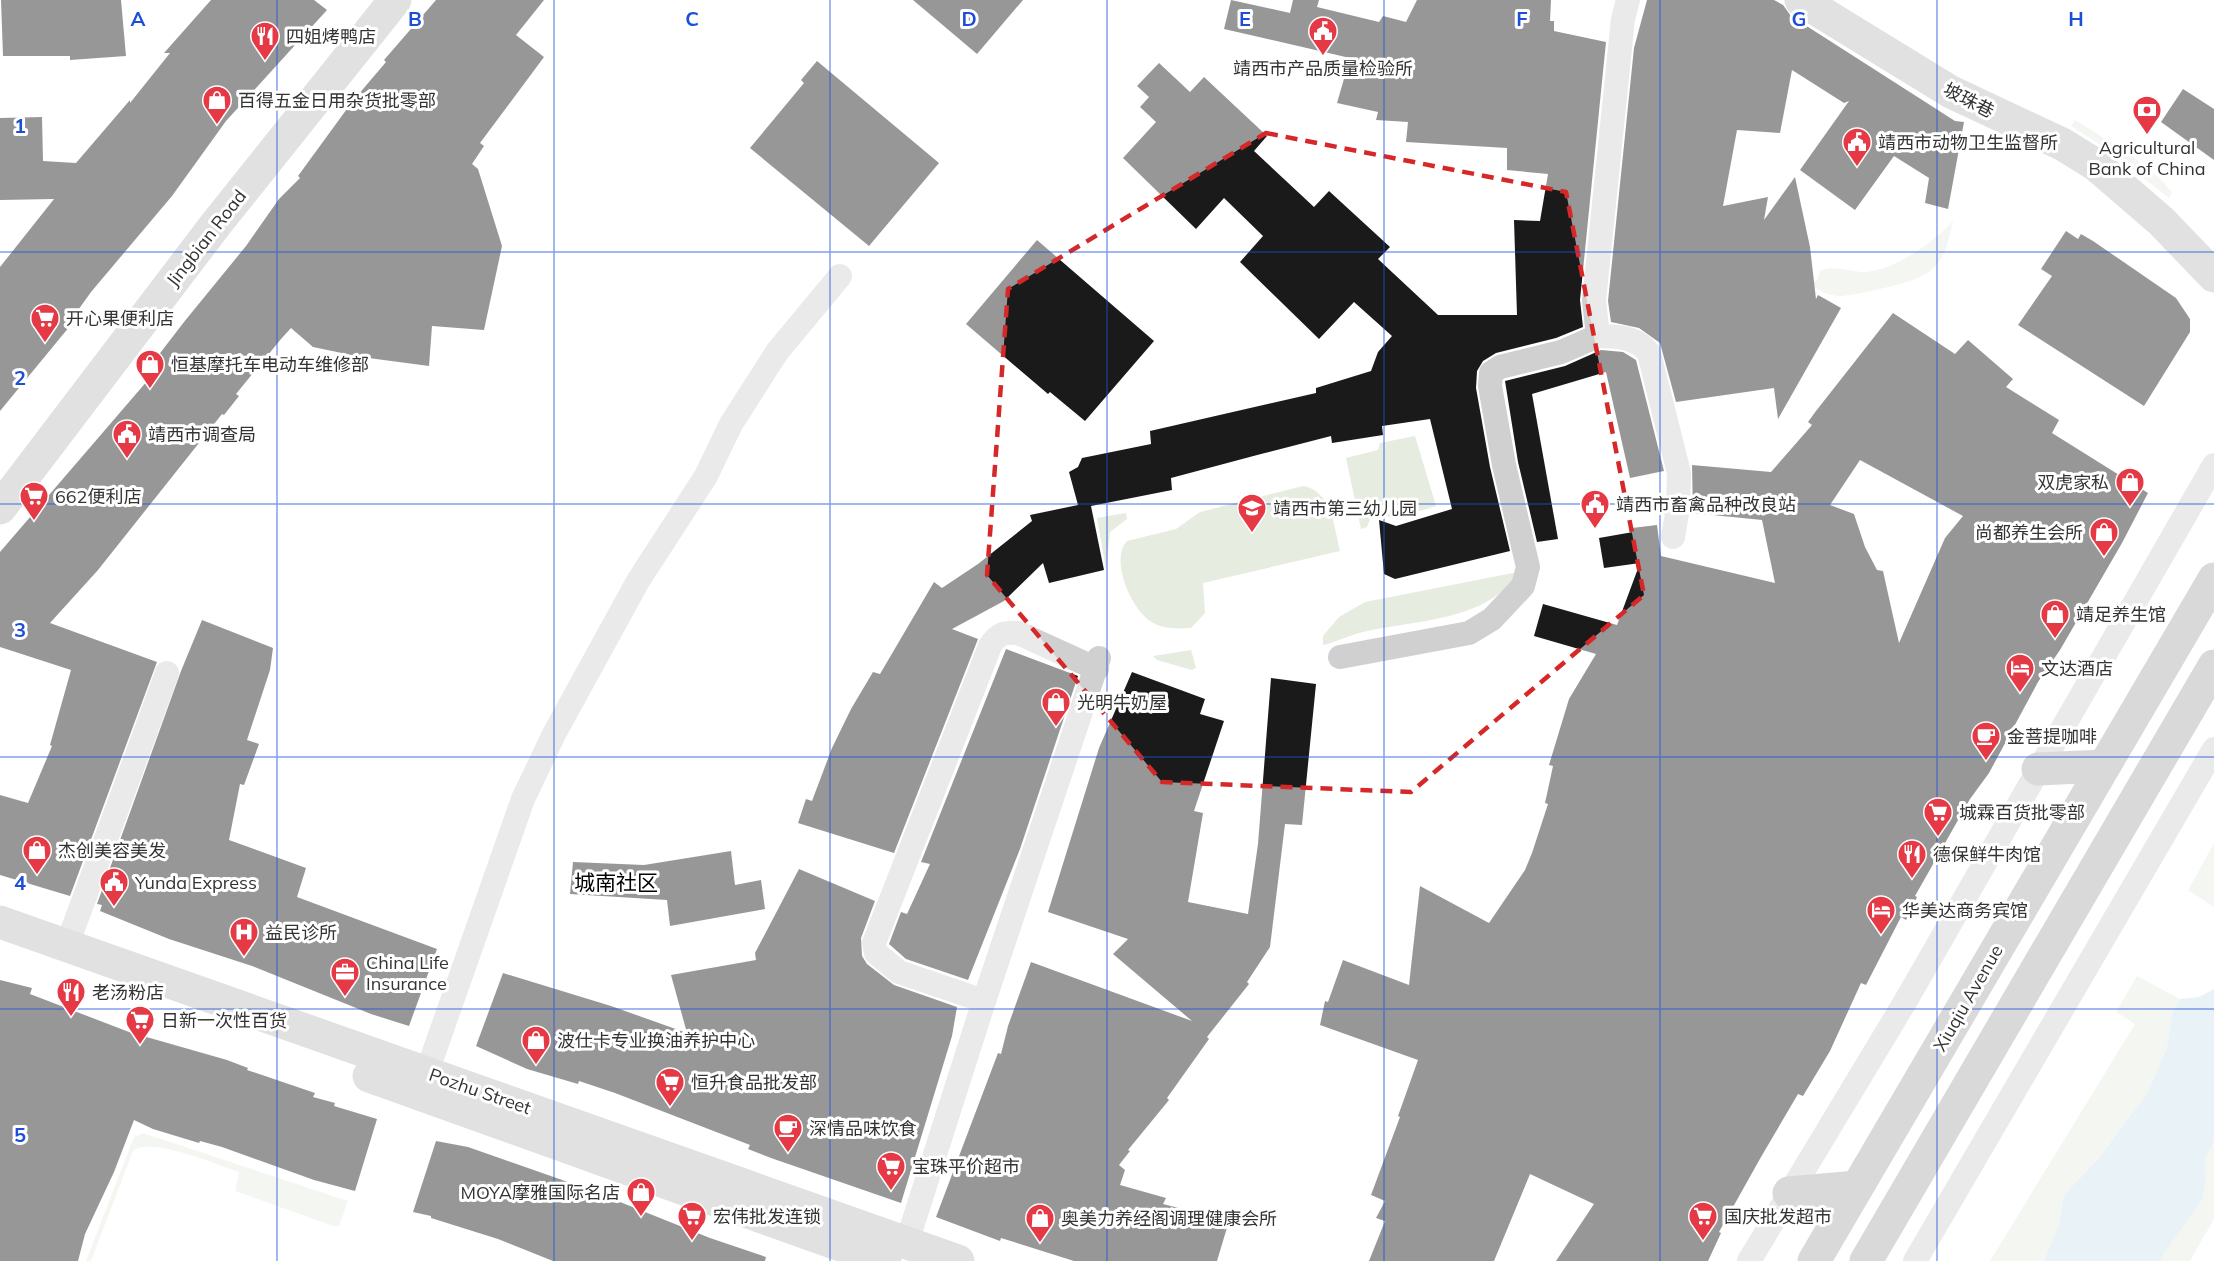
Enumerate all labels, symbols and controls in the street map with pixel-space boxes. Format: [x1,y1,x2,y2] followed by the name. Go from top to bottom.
[131,6,146,31] text: A
[408,6,422,31] text: B
[685,6,699,31] text: C
[961,6,977,31] text: D
[1239,6,1251,31] text: E
[1516,6,1528,31] text: F
[1792,6,1806,31] text: G
[2068,6,2084,31] text: H
[1307,15,1339,57] public building icon: 靖西市产品质量检验所
[249,20,281,62] restaurant icon: 四姐烤鸭店
[286,25,376,48] place label: 四姐烤鸭店
[1233,57,1413,80] place label: 靖西市产品质量检验所
[1940,77,1998,123] street label: 坡珠巷
[201,84,233,126] shop icon: 百得五金日用杂货批零部
[238,89,436,112] place label: 百得五金日用杂货批零部
[2131,94,2163,136] bank icon: Agricultural Bank of China
[14,113,26,138] text: 1
[1841,126,1873,168] public building icon: 靖西市动物卫生监督所
[1878,131,2058,154] place label: 靖西市动物卫生监督所
[2088,136,2206,180] place label: Agricultural Bank of China
[161,185,251,291] street label: Jingbian Road
[29,302,61,344] supermarket icon: 开心果便利店
[66,307,174,330] place label: 开心果便利店
[134,348,166,390] shop icon: 恒基摩托车电动车维修部
[171,353,369,376] place label: 恒基摩托车电动车维修部
[14,365,26,390] text: 2
[111,418,143,460] public building icon: 靖西市调查局
[148,423,256,446] place label: 靖西市调查局
[2114,466,2146,508] shop icon: 双虎家私
[2037,471,2109,494] place label: 双虎家私
[18,480,50,522] supermarket icon: 662便利店
[55,485,141,508] place label: 662便利店
[1579,488,1611,530] public building icon: 靖西市畜禽品种改良站
[1236,492,1268,534] school or university icon: 靖西市第三幼儿园
[1616,493,1796,516] place label: 靖西市畜禽品种改良站
[1273,497,1417,520] place label: 靖西市第三幼儿园
[2088,516,2120,558] shop icon: 尚都养生会所
[1975,521,2083,544] place label: 尚都养生会所
[2039,598,2071,640] shop icon: 靖足养生馆
[2076,603,2166,626] place label: 靖足养生馆
[14,617,26,642] text: 3
[2004,652,2036,694] hotel icon: 文达酒店
[2041,657,2113,680] place label: 文达酒店
[1040,686,1072,728] shop icon: 光明牛奶屋
[1077,691,1167,714] place label: 光明牛奶屋
[1970,720,2002,762] cafe icon: 金菩提咖啡
[2007,725,2097,748] place label: 金菩提咖啡
[1922,796,1954,838] supermarket icon: 城霖百货批零部
[1959,801,2085,824] place label: 城霖百货批零部
[21,834,53,876] shop icon: 杰创美容美发
[1896,838,1928,880] restaurant icon: 德保鲜牛肉馆
[58,839,166,862] place label: 杰创美容美发
[1933,843,2041,866] place label: 德保鲜牛肉馆
[98,866,130,908] public building icon: Yunda Express
[574,869,658,895] district label: 城南社区
[14,870,26,895] text: 4
[134,871,257,894] place label: Yunda Express
[1865,894,1897,936] hotel icon: 华美达商务宾馆
[1902,899,2028,922] place label: 华美达商务宾馆
[228,916,260,958] hospital icon: 益民诊所
[265,921,337,944] place label: 益民诊所
[1928,941,2008,1055] street label: Xiuqiu Avenue
[366,951,449,995] place label: China Life Insurance
[329,956,361,998] office icon: China Life Insurance
[55,976,87,1018] restaurant icon: 老汤粉店
[92,981,164,1004] place label: 老汤粉店
[124,1004,156,1046] supermarket icon: 日新一次性百货
[161,1009,287,1032] place label: 日新一次性百货
[520,1024,552,1066] shop icon: 波仕卡专业换油养护中心
[557,1029,755,1052] place label: 波仕卡专业换油养护中心
[426,1063,534,1119] street label: Pozhu Street
[654,1066,686,1108] supermarket icon: 恒升食品批发部
[691,1071,817,1094] place label: 恒升食品批发部
[772,1112,804,1154] cafe icon: 深情品味饮食
[809,1117,917,1140] place label: 深情品味饮食
[14,1122,26,1147] text: 5
[875,1150,907,1192] supermarket icon: 宝珠平价超市
[912,1155,1020,1178] place label: 宝珠平价超市
[625,1176,657,1218] shop icon: MOYA摩雅国际名店
[460,1181,620,1204] place label: MOYA摩雅国际名店
[676,1200,708,1242] supermarket icon: 宏伟批发连锁
[1687,1200,1719,1242] supermarket icon: 国庆批发超市
[1024,1202,1056,1244] shop icon: 奥美力养经阁调理健康会所
[713,1205,821,1228] place label: 宏伟批发连锁
[1724,1205,1832,1228] place label: 国庆批发超市
[1061,1207,1277,1230] place label: 奥美力养经阁调理健康会所

